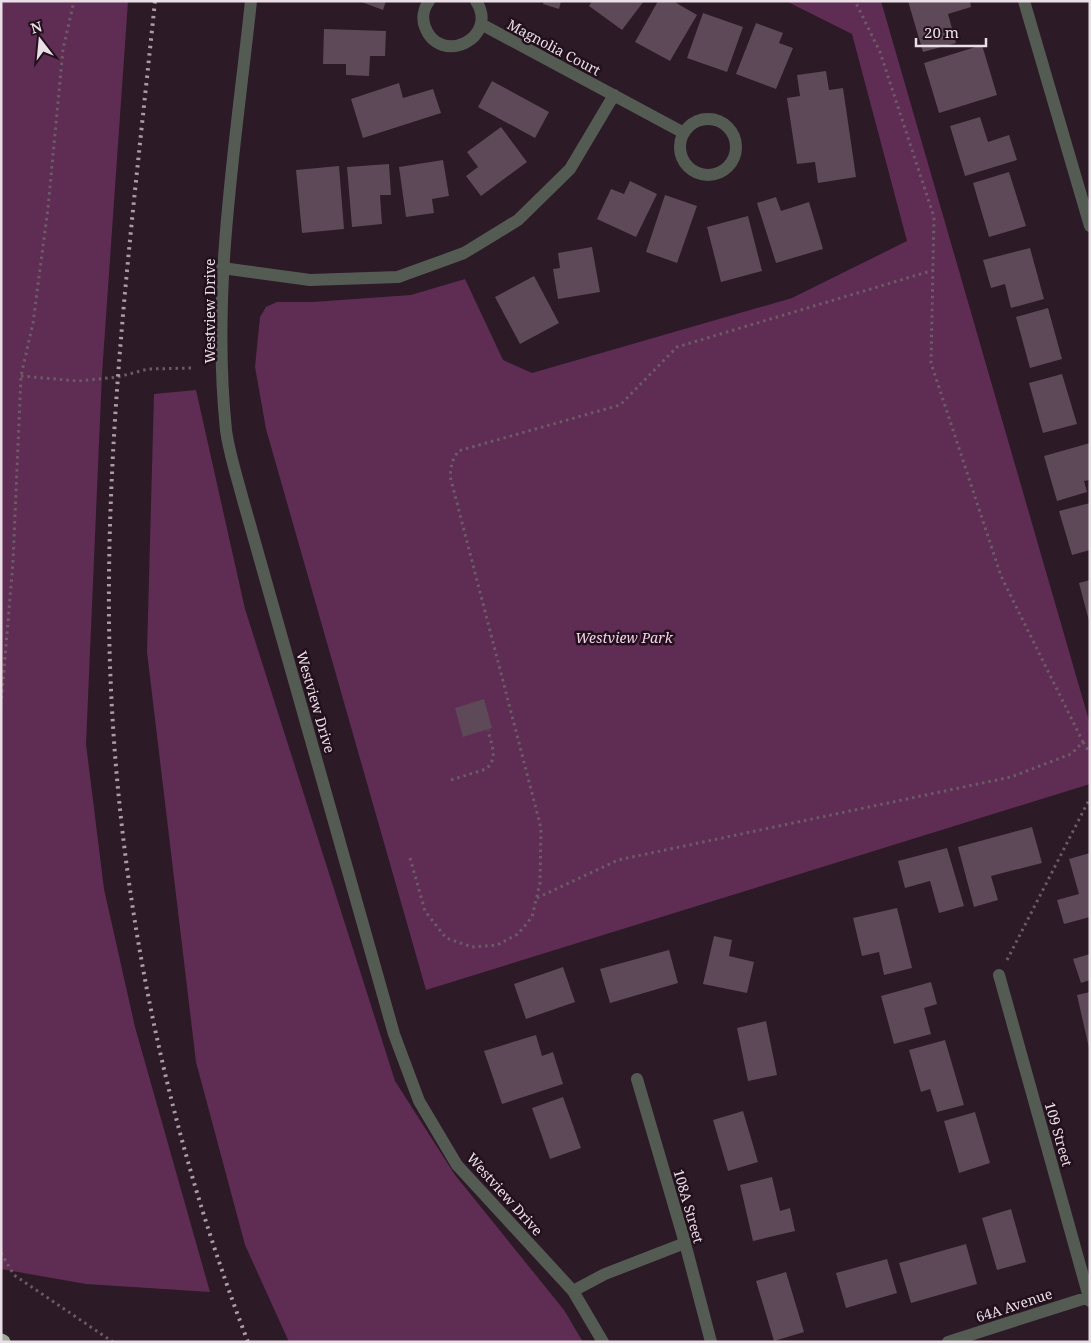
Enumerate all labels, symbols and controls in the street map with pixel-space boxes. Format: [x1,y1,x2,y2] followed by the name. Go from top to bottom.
[504,14,604,80] street label: Magnolia Court
[15,15,65,65] north arrow
[916,15,986,47] scale bar
[28,16,44,38] text: N
[924,22,959,42] text: 20 m
[200,258,219,364] street label: Westview Drive
[575,628,674,647] park label: Westview Park
[292,649,340,755] street label: Westview Drive
[1041,1100,1077,1168] street label: 109 Street
[463,1149,547,1239] street label: Westview Drive
[669,1167,709,1245] street label: 108A Street
[973,1284,1055,1326] street label: 64A Avenue

